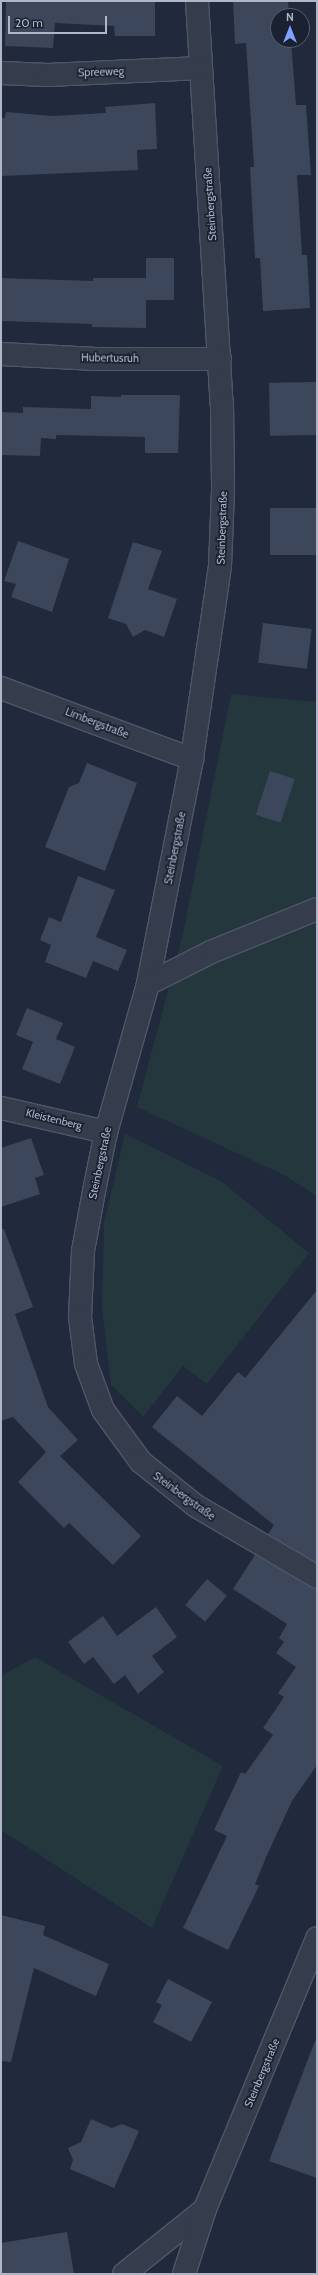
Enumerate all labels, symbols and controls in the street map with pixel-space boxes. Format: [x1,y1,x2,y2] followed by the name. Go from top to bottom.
[10,8,109,34] scale bar
[270,8,310,48] north arrow
[286,10,294,24] text: N
[15,15,43,30] text: 20 m
[78,65,124,79] street label: Spreeweg
[201,167,219,241] street label: Steinbergstraße
[81,351,139,365] street label: Hubertusruh
[214,491,230,565] street label: Steinbergstraße
[63,705,131,741] street label: Limbergstraße
[162,811,188,885] street label: Steinbergstraße
[25,1106,83,1132] street label: Kleistenberg
[86,1126,114,1200] street label: Steinbergstraße
[150,1469,218,1523] street label: Steinbergstraße
[242,2037,282,2109] street label: Steinbergstraße

